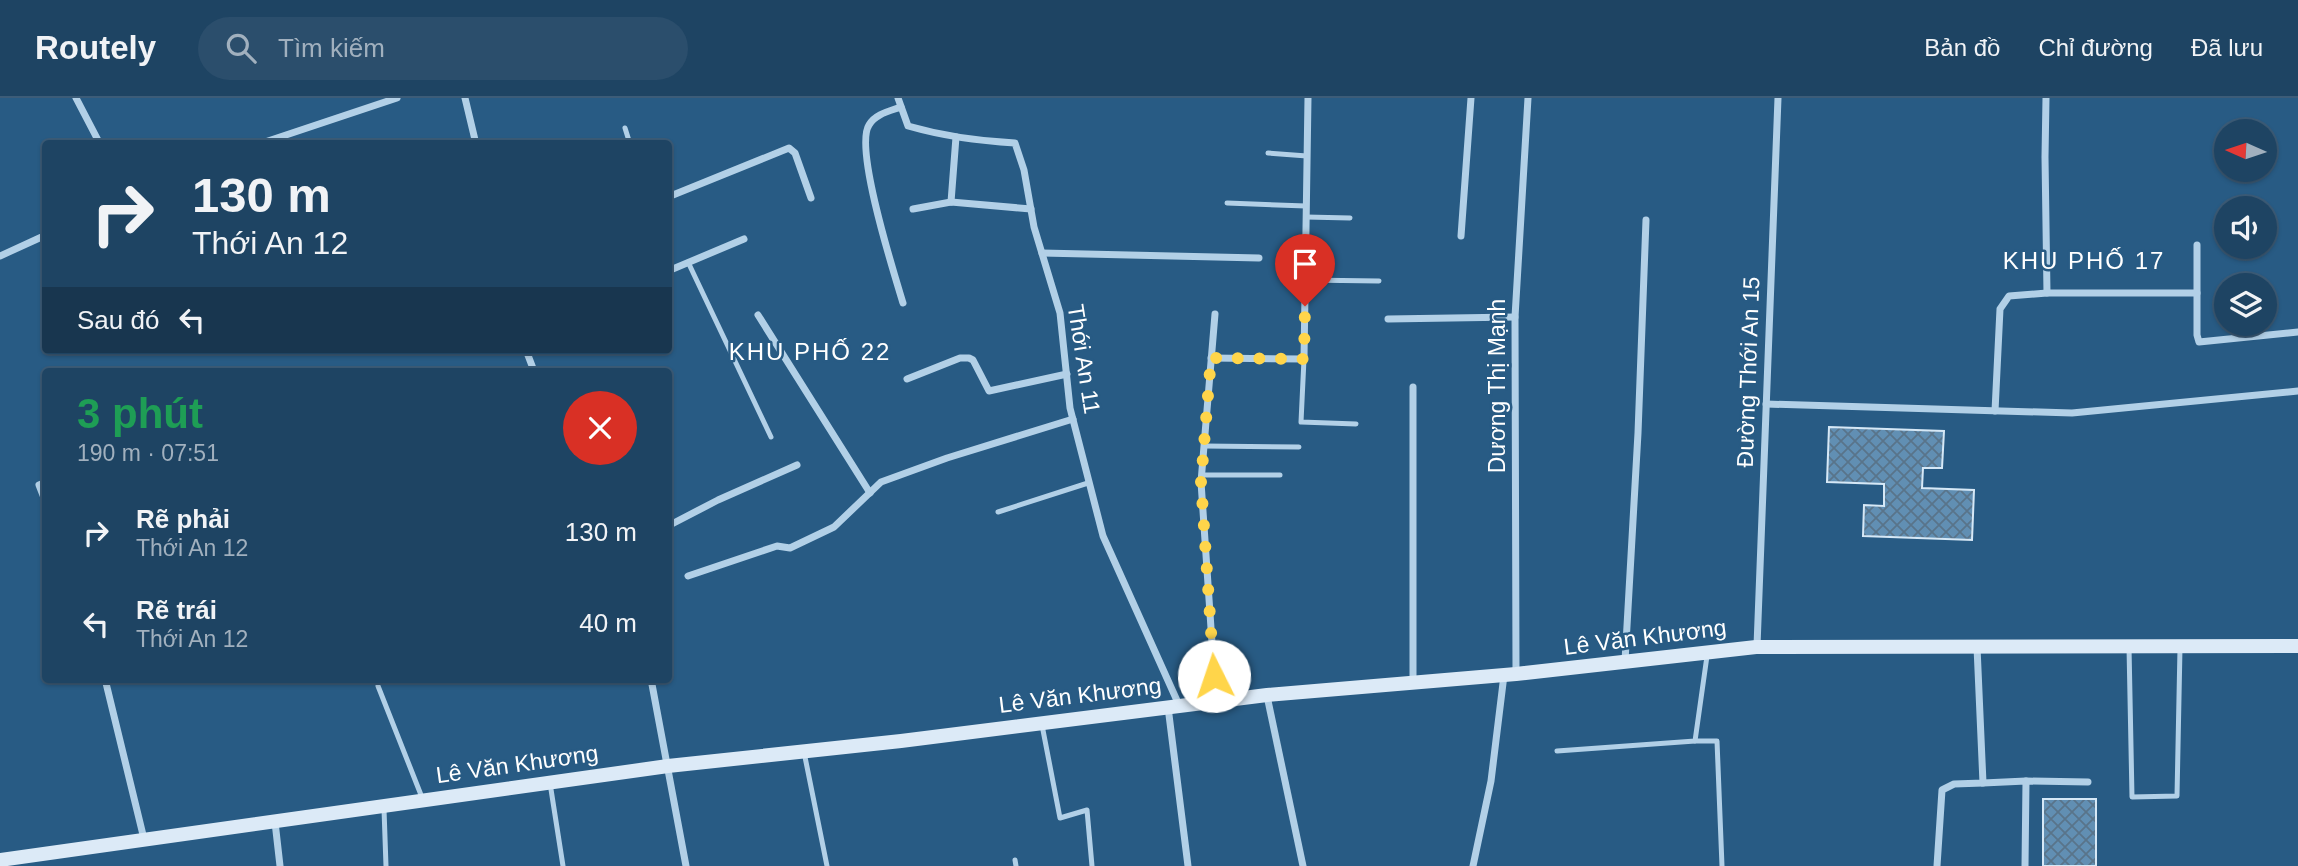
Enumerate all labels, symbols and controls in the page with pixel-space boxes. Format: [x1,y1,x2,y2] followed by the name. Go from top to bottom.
[198,17,688,80] search box
[35,29,156,66] text: Routely
[222,29,260,67] icon: search
[278,33,385,63] text: Tìm kiếm
[1924,34,2000,61] text: Bản đồ
[2038,34,2153,61] text: Chỉ đường
[2191,34,2263,61] text: Đã lưu
[2214,119,2277,182] north arrow
[2214,119,2277,336] map controls
[77,168,168,259] icon: right
[192,168,331,222] text: 130 m
[2214,196,2277,259] button: sound
[192,225,348,261] text: Thới An 12
[1275,234,1335,306] pin
[1286,245,1324,283] icon: arrive
[2003,247,2165,274] district label: KHU PHỐ 17
[2214,273,2277,336] button: layers
[1732,276,1764,468] street label: Đường Thới An 15
[1484,299,1510,473] street label: Dương Thị Mạnh
[173,301,211,339] icon: left
[1063,302,1105,416] street label: Thới An 11
[77,305,159,335] text: Sau đó
[729,338,891,365] district label: KHU PHỐ 22
[77,390,203,437] text: 3 phút
[563,391,637,465] button: close
[77,440,219,466] text: 190 m · 07:51
[136,504,230,534] text: Rẽ phải
[77,514,115,552] icon: right
[565,517,637,547] text: 130 m
[136,535,248,561] text: Thới An 12
[136,595,217,625] text: Rẽ trái
[77,605,115,643] icon: left
[579,608,637,638] text: 40 m
[1562,614,1728,660] street label: Lê Văn Khương
[136,626,248,652] text: Thới An 12
[1177,639,1251,713] position arrow
[997,672,1163,718] street label: Lê Văn Khương
[434,740,600,788] street label: Lê Văn Khương

